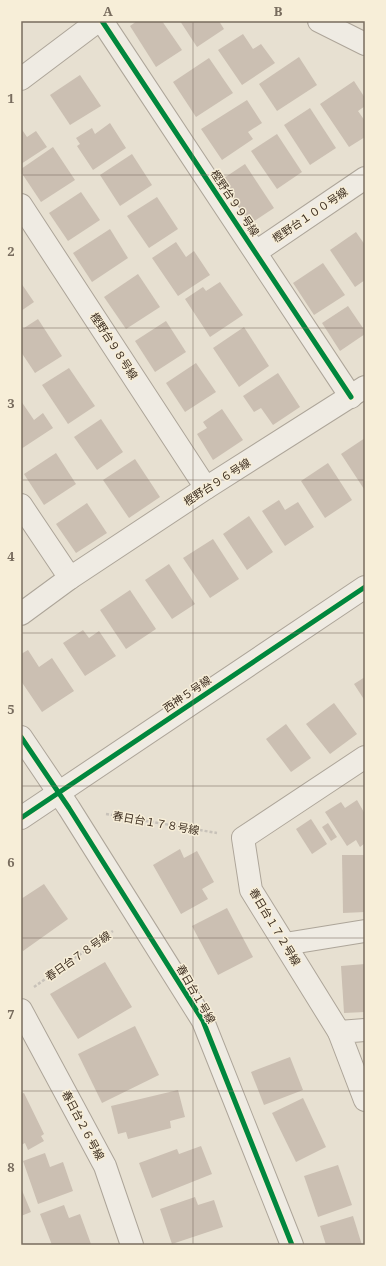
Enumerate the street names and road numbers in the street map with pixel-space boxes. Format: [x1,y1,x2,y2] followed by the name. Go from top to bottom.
[208,167,263,239] street label: 樫野台９９号線
[269,184,350,245] street label: 樫野台１００号線
[87,309,142,382] street label: 樫野台９８号線
[180,454,253,509] street label: 樫野台９６号線
[160,672,214,715] street label: 西神５号線
[111,807,201,838] street label: 春日台１７８号線
[246,885,305,968] street label: 春日台１７２号線
[42,927,114,984] street label: 春日台７８号線
[173,961,219,1026] street label: 春日台１号線
[59,1087,108,1162] street label: 春日台２６号線

